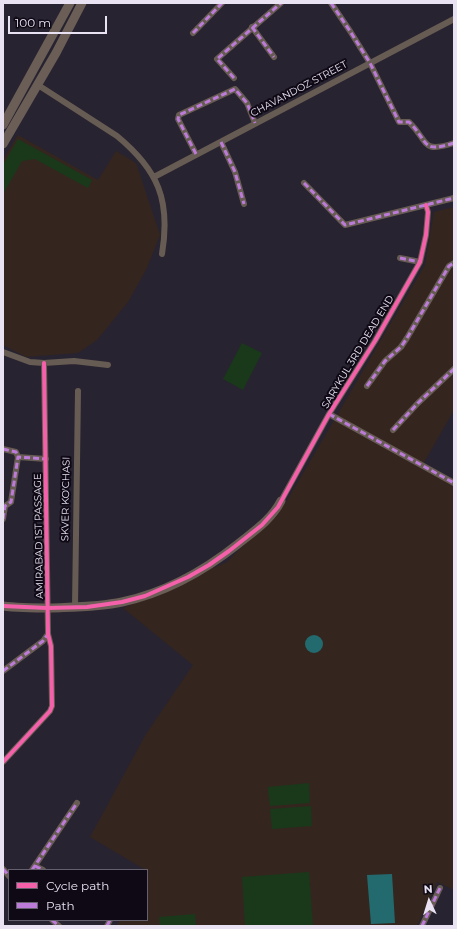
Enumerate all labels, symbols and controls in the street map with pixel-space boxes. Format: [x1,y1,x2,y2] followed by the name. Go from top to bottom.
[10,8,109,34] scale bar
[15,15,51,30] text: 100 m
[249,58,349,120] street label: CHAVANDOZ STREET
[319,293,397,411] street label: SARYKUL 3RD DEAD END
[59,457,73,541] street label: SKVER KO'CHASI
[32,473,46,599] street label: AMIRABAD 1ST PASSAGE
[8,869,148,921] legend
[46,878,109,893] text: Cycle path
[409,881,449,921] north arrow
[423,882,433,896] text: N
[46,898,75,913] text: Path

